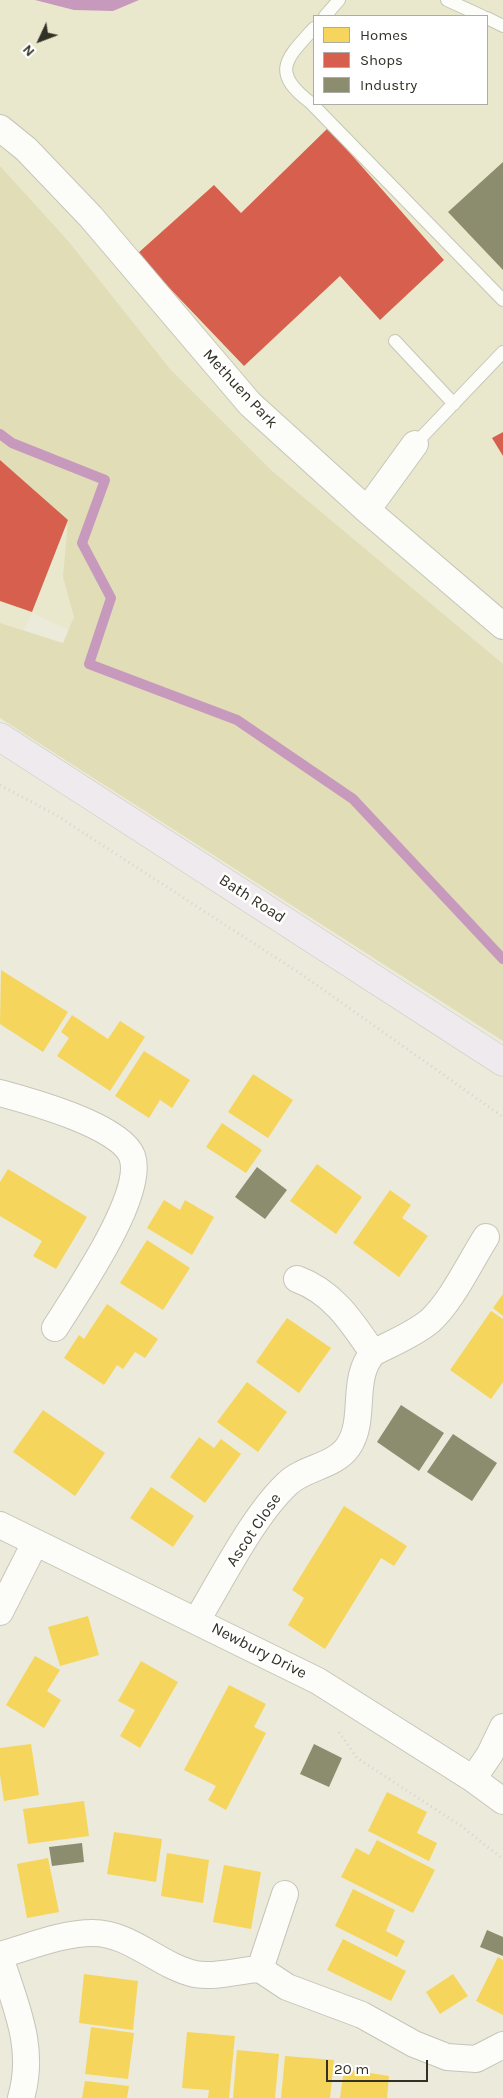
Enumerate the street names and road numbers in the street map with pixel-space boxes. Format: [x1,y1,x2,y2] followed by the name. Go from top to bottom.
[198,345,282,433] street label: Methuen Park
[215,871,289,927] street label: Bath Road
[223,1490,285,1570] street label: Ascot Close
[208,1619,310,1683] street label: Newbury Drive

